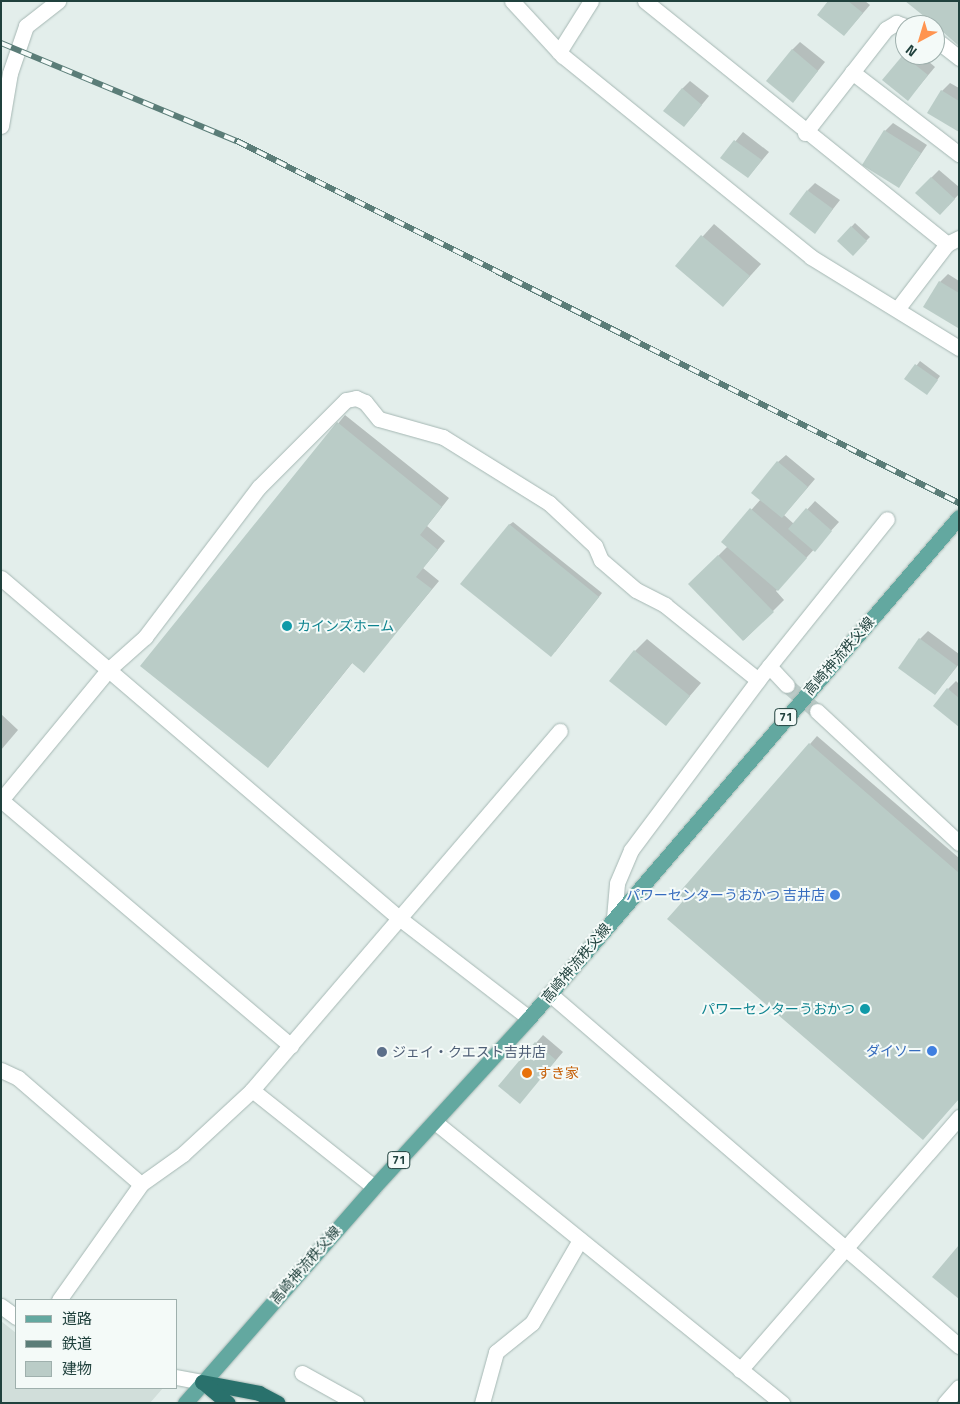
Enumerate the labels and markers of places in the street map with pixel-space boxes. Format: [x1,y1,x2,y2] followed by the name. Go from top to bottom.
[297,618,395,634] place label: カインズホーム
[281,620,293,632] marker: カインズホーム
[626,887,825,903] place label: パワーセンターうおかつ 吉井店
[829,889,841,901] marker: パワーセンターうおかつ 吉井店
[701,1001,855,1017] place label: パワーセンターうおかつ
[859,1003,871,1015] marker: パワーセンターうおかつ
[866,1043,922,1059] place label: ダイソー
[392,1044,546,1060] place label: ジェイ・クエスト吉井店
[926,1045,938,1057] marker: ダイソー
[376,1046,388,1058] marker: ジェイ・クエスト吉井店
[537,1065,579,1081] place label: すき家
[521,1067,533,1079] marker: すき家

